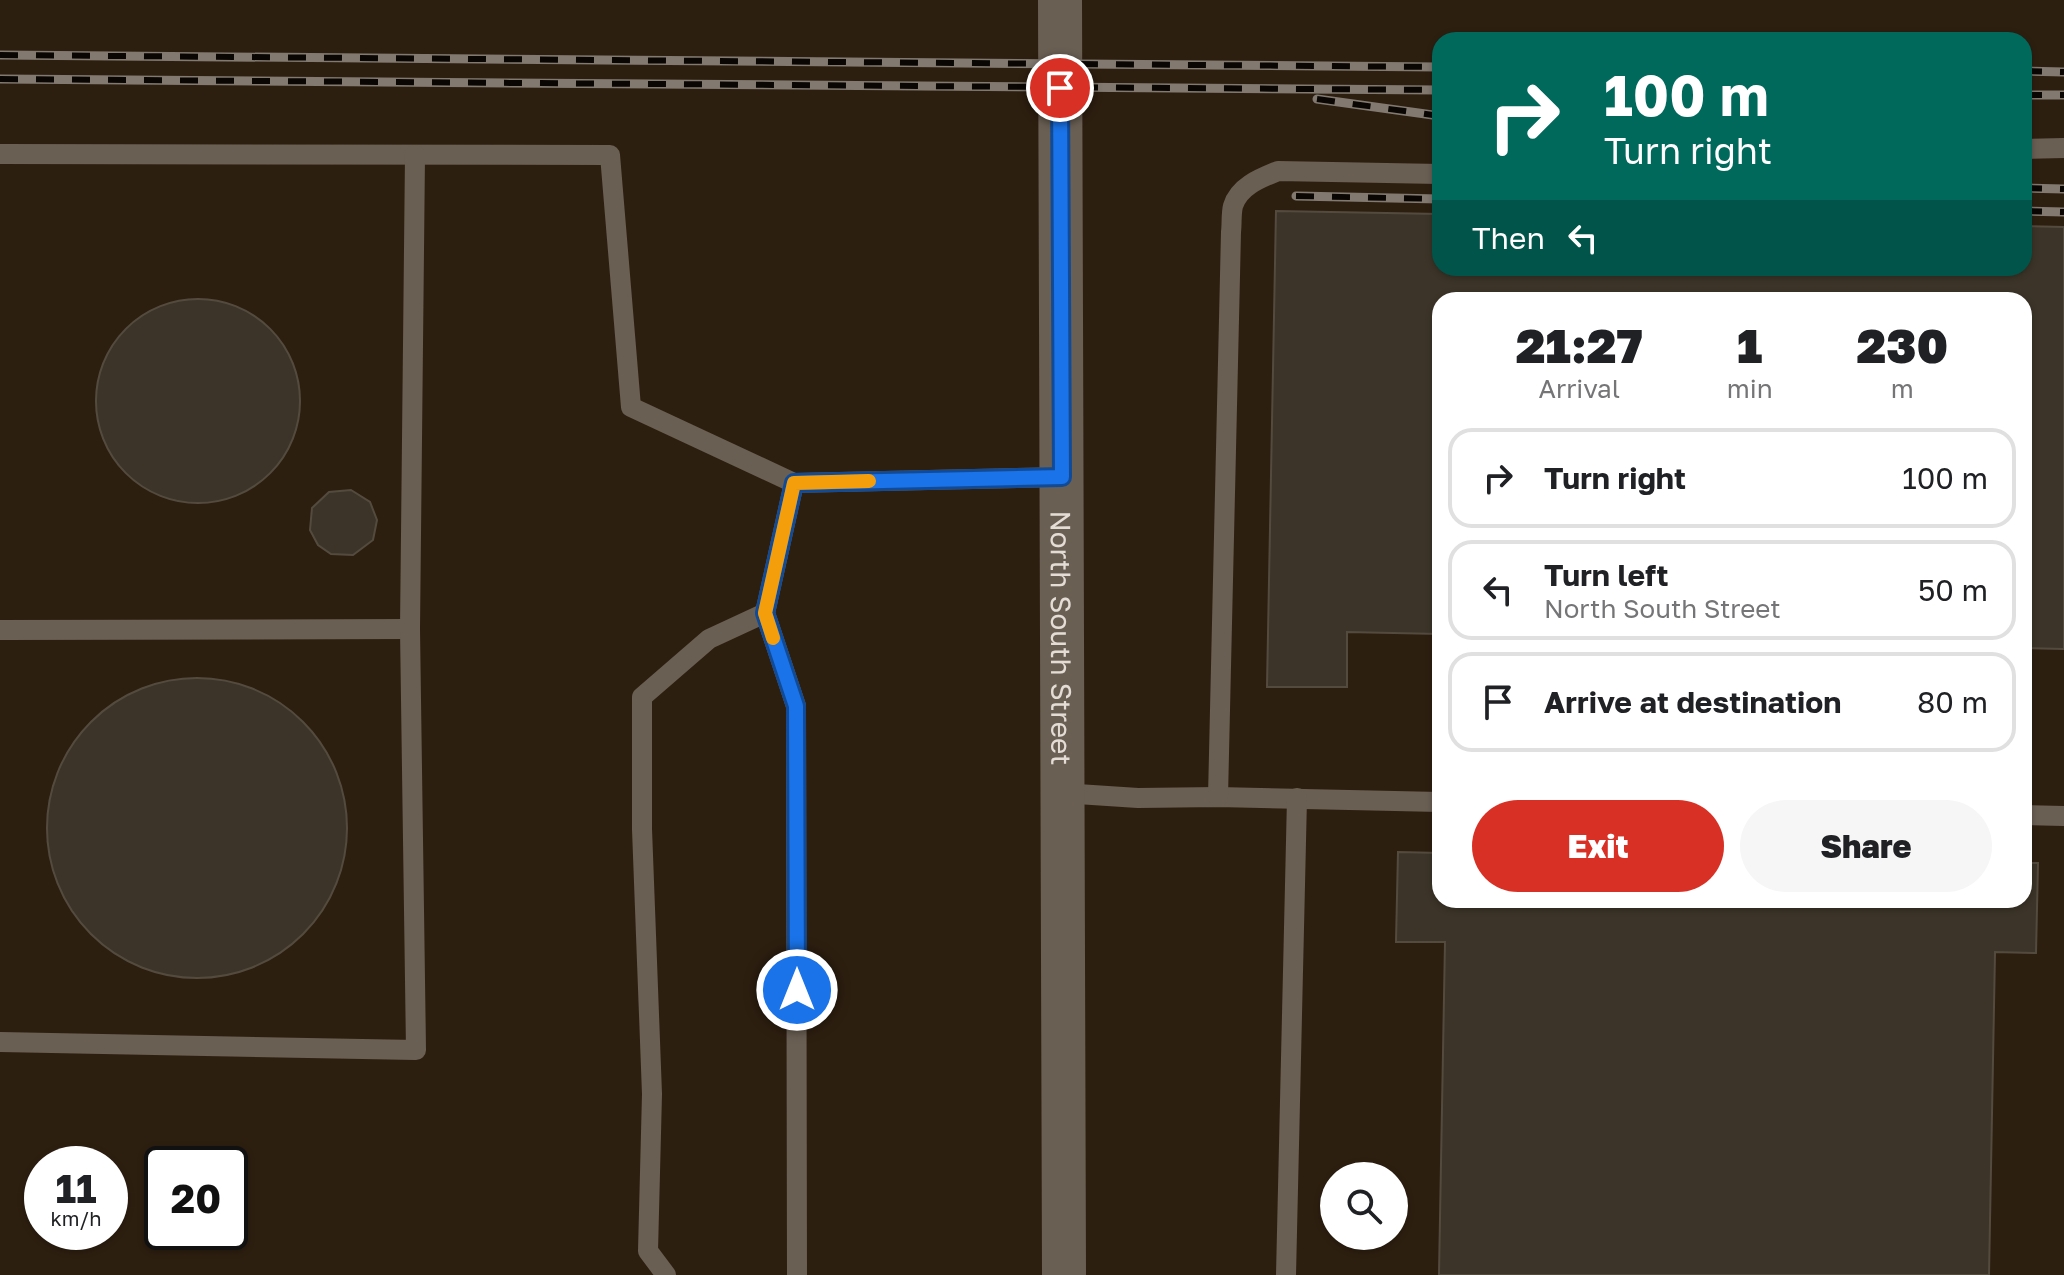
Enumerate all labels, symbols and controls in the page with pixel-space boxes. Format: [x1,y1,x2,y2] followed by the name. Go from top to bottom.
[1026,54,1094,122] pin
[1604,61,1769,128] text: 100 m
[1472,64,1576,168] icon: right
[1038,66,1082,110] icon: arrive
[1604,129,1772,172] text: Turn right
[1561,216,1605,260] icon: left
[1472,220,1545,256] text: Then
[1516,316,1643,374] text: 21:27
[1737,316,1762,374] text: 1
[1856,316,1948,374] text: 230
[1539,373,1620,404] text: Arrival
[1727,373,1773,404] text: min
[1891,373,1914,404] text: m
[1476,456,1520,500] icon: right
[1544,460,1686,496] text: Turn right
[1902,460,1988,496] text: 100 m
[1045,510,1079,766] street label: North South Street
[1544,557,1669,593] text: Turn left
[1476,568,1520,612] icon: left
[1918,572,1988,608] text: 50 m
[1544,593,1781,624] text: North South Street
[1476,680,1520,724] icon: arrive
[1544,684,1841,720] text: Arrive at destination
[1917,684,1988,720] text: 80 m
[1472,800,1724,892] button: Exit
[1740,800,1992,892] button: Share
[755,948,839,1032] position arrow
[144,1146,248,1250] speed limit sign: 20
[1320,1162,1408,1250] map controls
[1320,1162,1408,1250] button: search
[55,1164,97,1212] text: 11
[51,1206,101,1230] text: km/h

